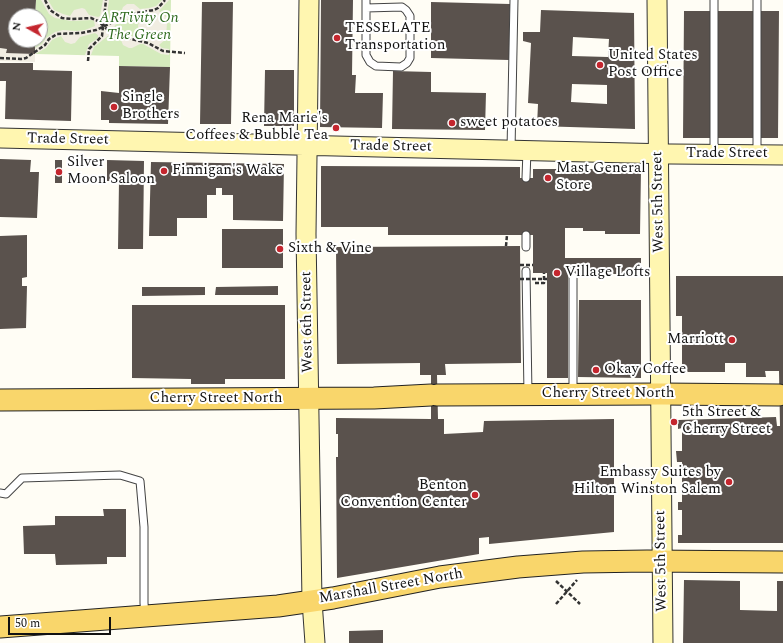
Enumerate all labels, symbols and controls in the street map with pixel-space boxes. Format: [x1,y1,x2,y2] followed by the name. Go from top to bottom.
[8,8,48,48] north arrow
[99,10,179,45] park label: ARTivity On The Green
[345,20,445,55] place label: TESSELATE Transportation
[8,21,26,32] text: N
[332,33,342,43] marker: TESSELATE Transportation
[608,47,698,82] place label: United States Post Office
[595,60,605,70] marker: United States Post Office
[122,89,180,124] place label: Single Brothers
[109,102,119,112] marker: Single Brothers
[185,110,328,145] place label: Rena Marie's Coffees & Bubble Tea
[460,114,558,132] place label: sweet potatoes
[447,118,457,128] marker: sweet potatoes
[331,123,341,133] marker: Rena Marie's Coffees & Bubble Tea
[27,130,109,150] street label: Trade Street
[350,137,432,157] street label: Trade Street
[686,145,768,163] street label: Trade Street
[649,151,669,253] street label: West 5th Street
[67,154,155,189] place label: Silver Moon Saloon
[556,160,646,195] place label: Mast General Store
[172,162,283,180] place label: Finnigan's Wake
[159,166,169,176] marker: Finnigan's Wake
[54,167,64,177] marker: Silver Moon Saloon
[543,173,553,183] marker: Mast General Store
[288,240,372,258] place label: Sixth & Vine
[275,244,285,254] marker: Sixth & Vine
[565,264,650,282] place label: Village Lofts
[552,268,562,278] marker: Village Lofts
[298,271,318,373] street label: West 6th Street
[667,331,724,349] place label: Marriott
[727,335,737,345] marker: Marriott
[604,361,686,379] place label: Okay Coffee
[591,365,601,375] marker: Okay Coffee
[542,385,674,403] street label: Cherry Street North
[150,390,282,408] street label: Cherry Street North
[682,404,771,439] place label: 5th Street & Cherry Street
[669,417,679,427] marker: 5th Street & Cherry Street
[574,464,721,499] place label: Embassy Suites by Hilton Winston Salem
[340,477,467,512] place label: Benton Convention Center
[724,477,734,487] marker: Embassy Suites by Hilton Winston Salem
[470,490,480,500] marker: Benton Convention Center
[652,510,672,612] street label: West 5th Street
[318,565,464,609] street label: Marshall Street North
[10,609,113,635] scale bar
[15,614,40,633] text: 50 m

